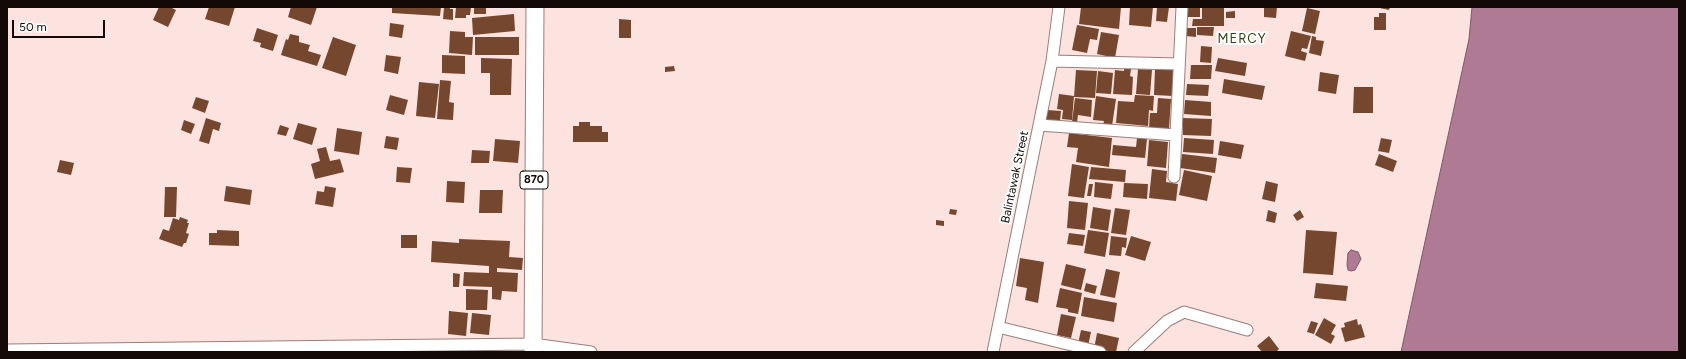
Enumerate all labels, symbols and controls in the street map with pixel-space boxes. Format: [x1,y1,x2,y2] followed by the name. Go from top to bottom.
[14,12,107,38] scale bar
[19,20,47,34] text: 50 m
[1217,31,1267,47] district label: MERCY
[998,130,1032,224] street label: Balintawak Street
[520,171,548,189] road number: 870

